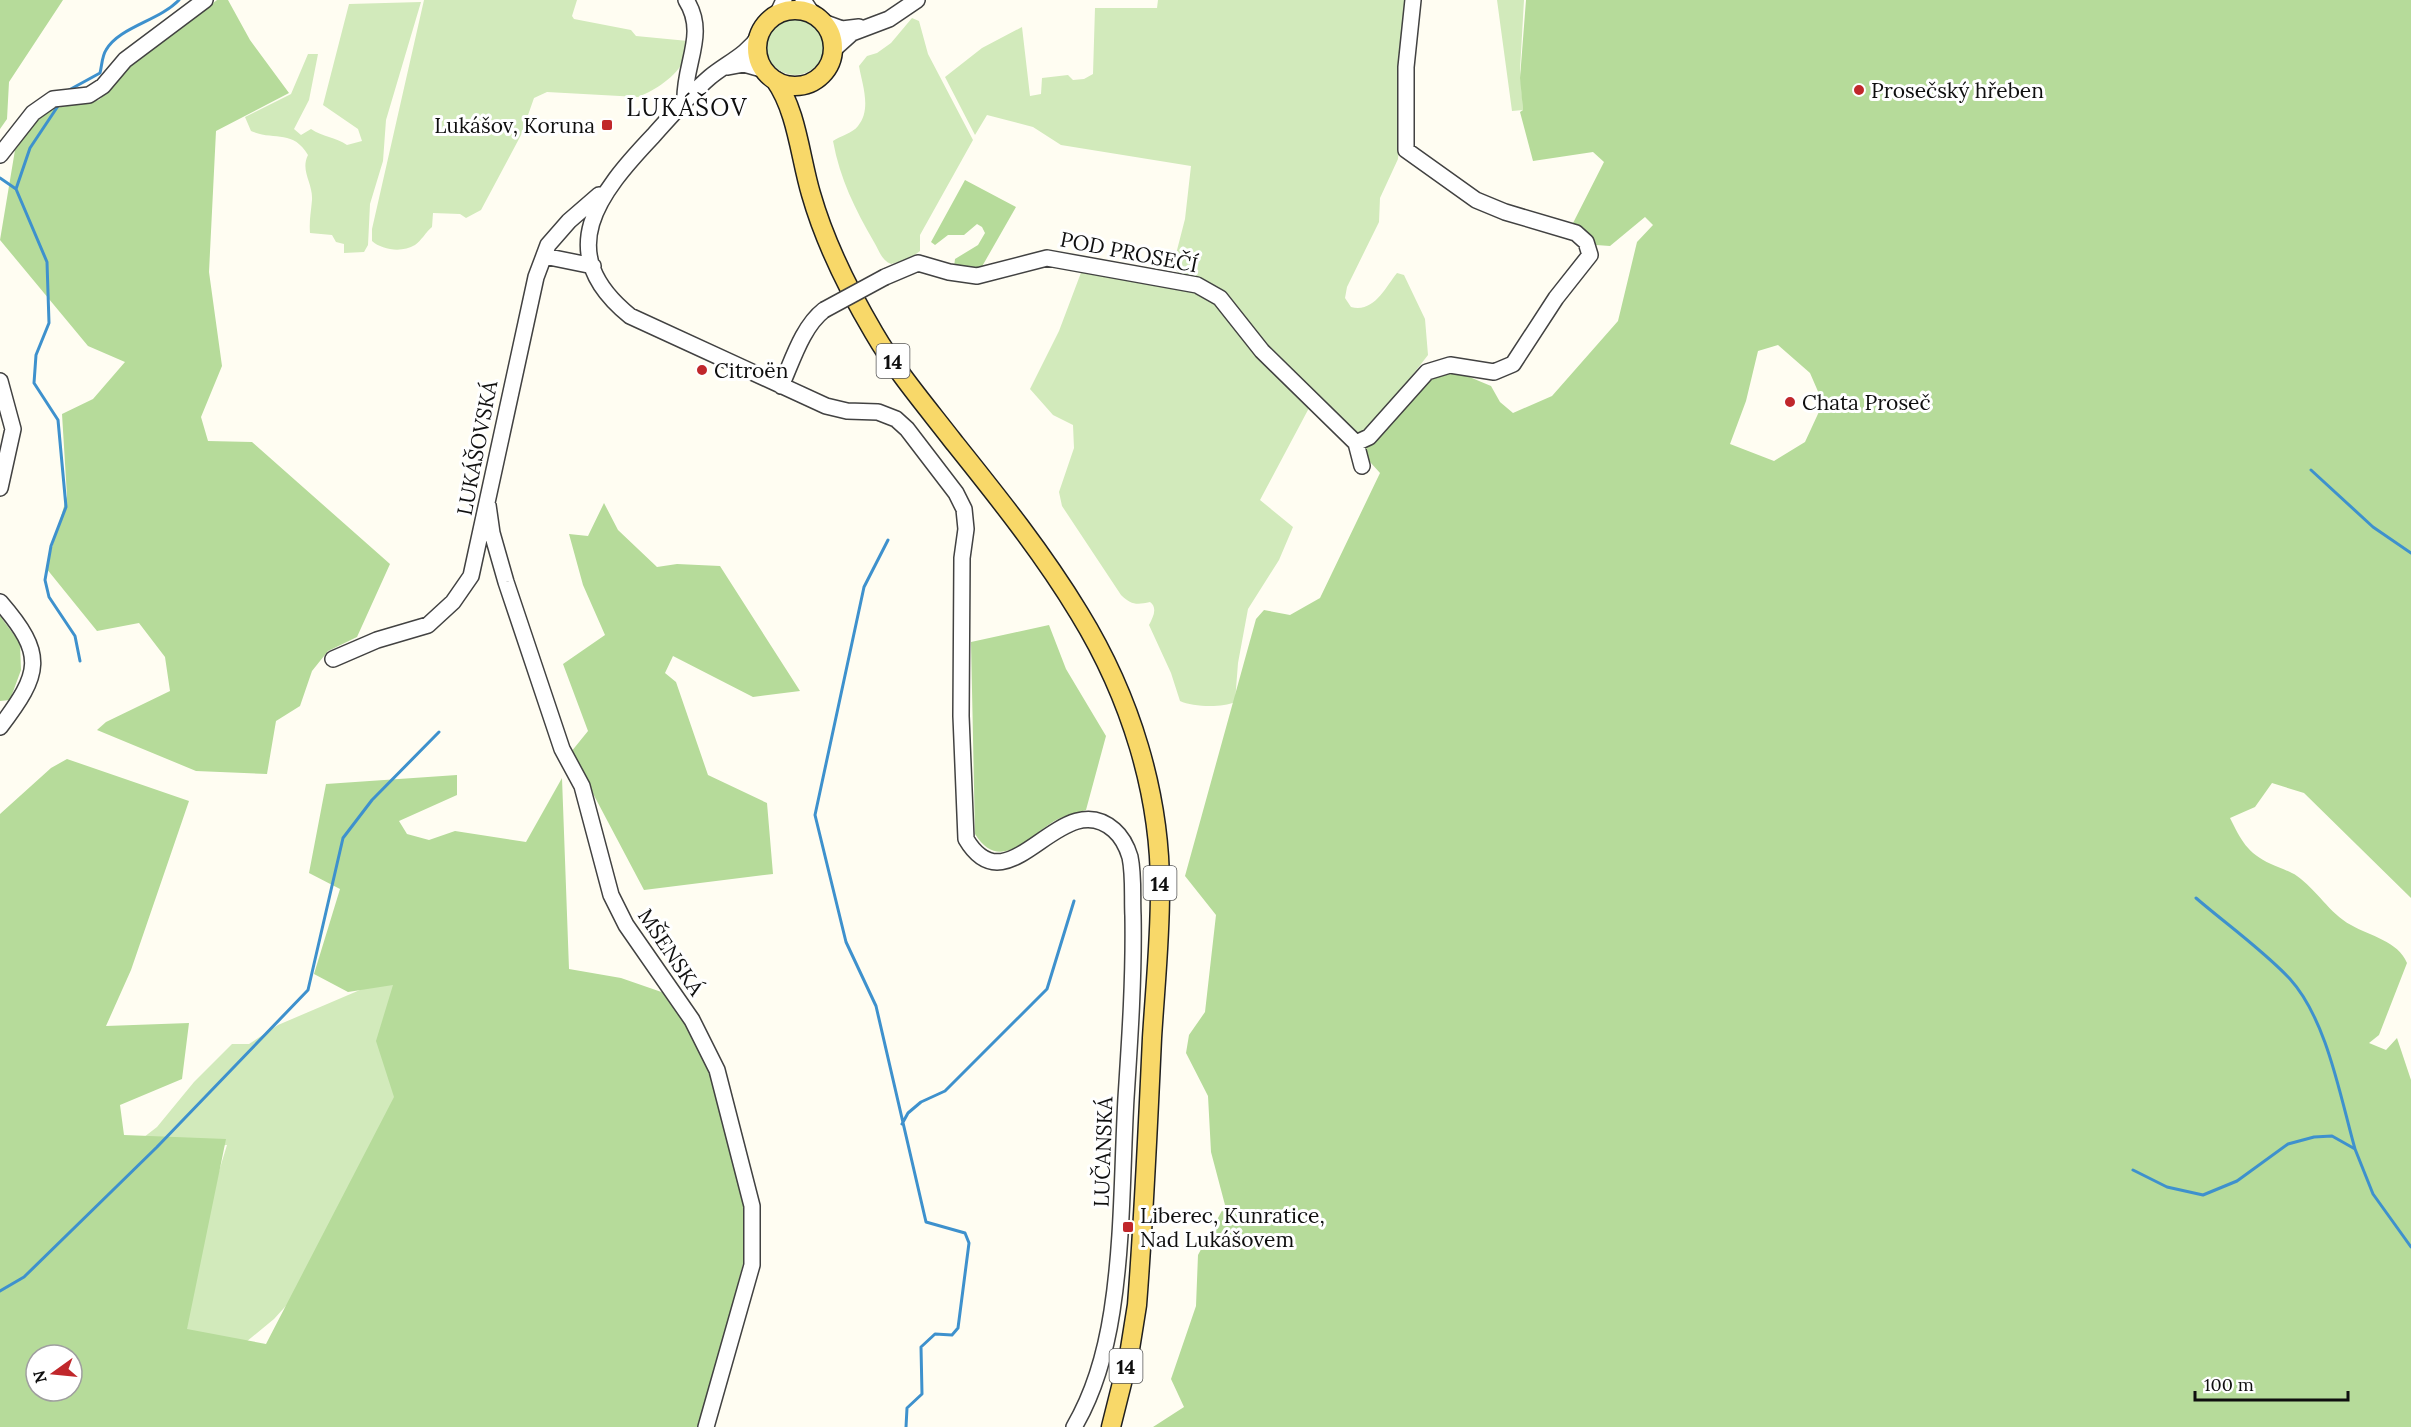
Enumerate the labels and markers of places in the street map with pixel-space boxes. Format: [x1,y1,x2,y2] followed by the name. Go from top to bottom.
[1871,77,2044,104] place label: Prosečský hřeben
[1852,83,1866,97] marker: Prosečský hřeben
[434,112,595,139] place label: Lukášov, Koruna
[600,118,614,132] marker: Lukášov, Koruna
[714,357,789,384] place label: Citroën
[695,363,709,377] marker: Citroën
[1802,389,1931,416] place label: Chata Proseč
[1783,395,1797,409] marker: Chata Proseč
[1140,1202,1325,1253] place label: Liberec, Kunratice, Nad Lukášovem
[1121,1220,1135,1234] marker: Liberec, Kunratice, Nad Lukášovem

